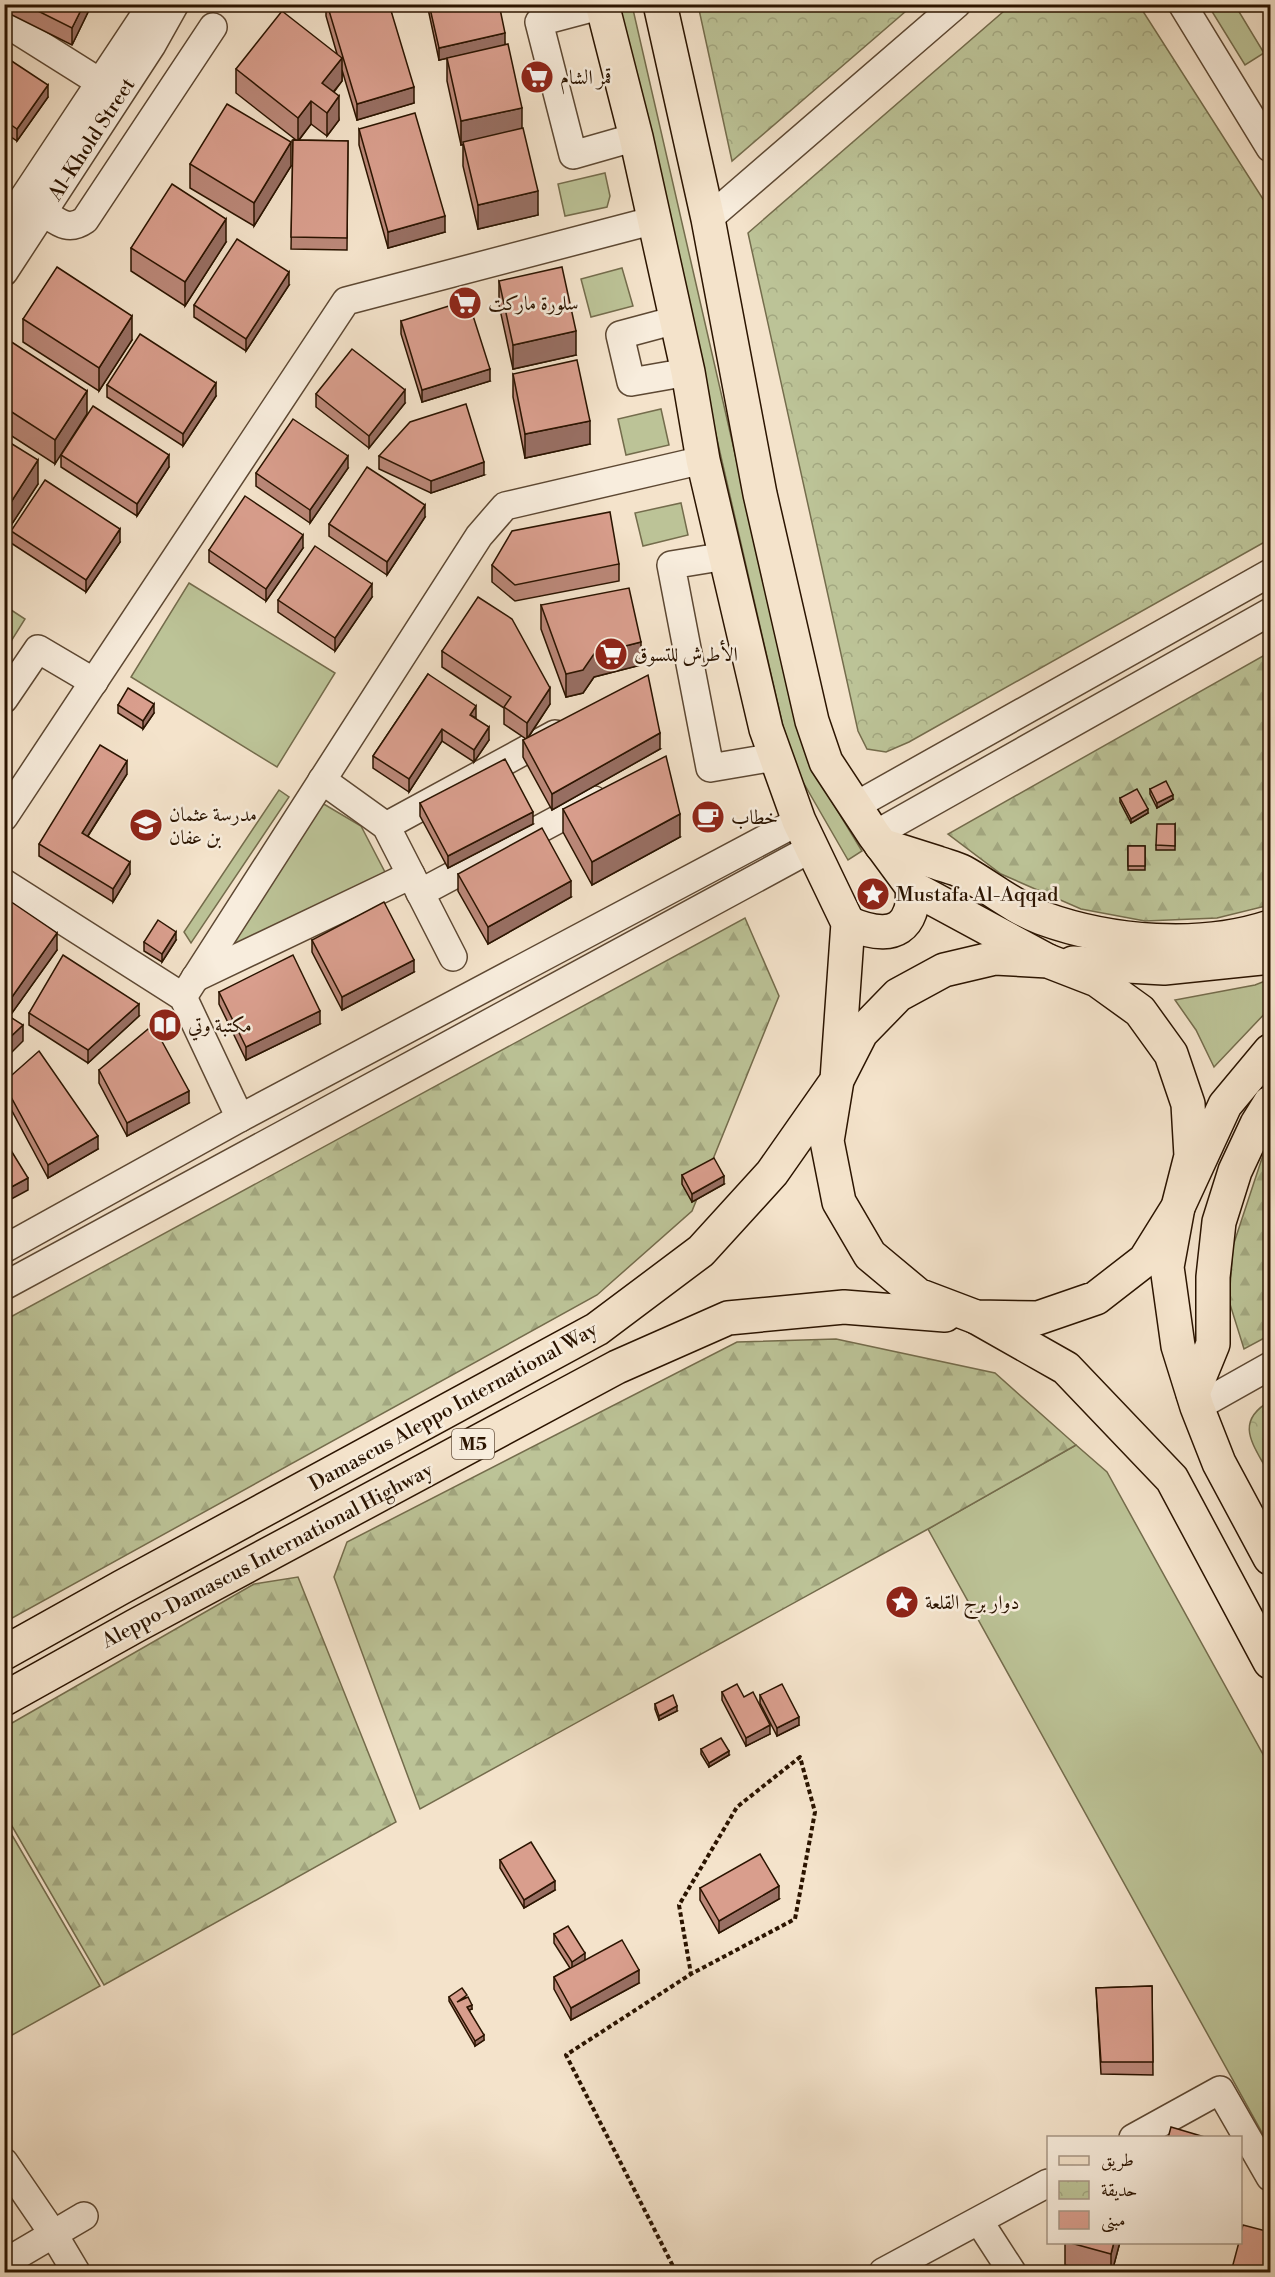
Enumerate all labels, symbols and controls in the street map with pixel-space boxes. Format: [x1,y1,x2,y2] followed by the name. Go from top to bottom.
[519,59,555,95] supermarket icon: قمر الشام
[560,66,612,95] place label: قمر الشام
[43,74,141,207] street label: Al-Khold Street
[447,285,483,321] supermarket icon: سلورة ماركت
[488,292,579,317] place label: سلورة ماركت
[593,636,629,672] supermarket icon: الأطرش للتسوق
[634,639,738,668] place label: الأطرش للتسوق
[690,799,726,835] cafe icon: خطاب
[169,803,257,851] place label: مدرسة عثمان بن عفان
[731,806,778,831] place label: خطاب
[128,807,164,843] school or university icon: مدرسة عثمان بن عفان
[855,876,891,912] place icon: Mustafa Al-Aqqad
[896,883,1059,908] place label: Mustafa Al-Aqqad
[147,1007,183,1043] library icon: مكتبة وتي
[188,1014,252,1041] place label: مكتبة وتي
[305,1317,602,1497] street label: Damascus Aleppo International Way
[452,1429,494,1459] road number: M5
[97,1458,438,1655] street label: Aleppo-Damascus International Highway
[884,1584,920,1620] place icon: دوار برج القلعة
[925,1591,1020,1620] place label: دوار برج القلعة
[1047,2136,1242,2244] legend
[1101,2149,1134,2172] text: طريق
[1101,2179,1137,2202] text: حديقة
[1101,2209,1126,2233] text: مبنى

